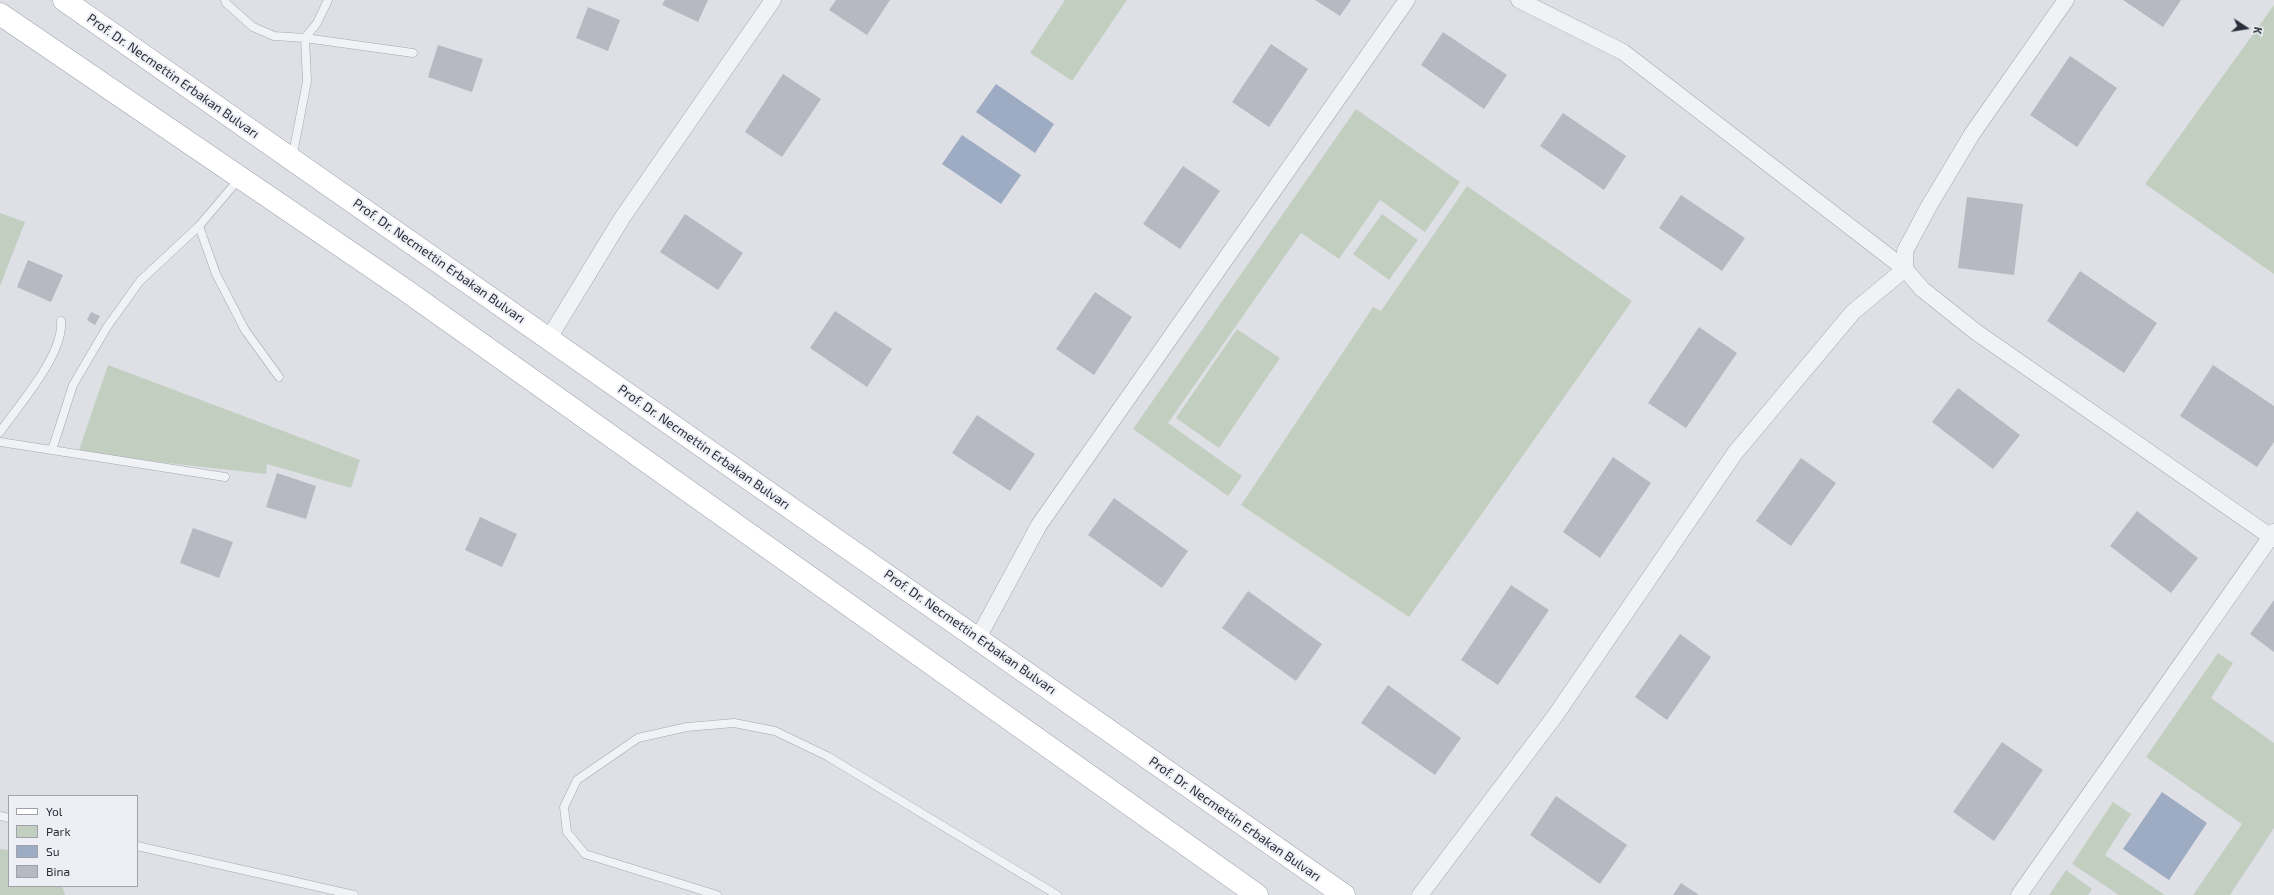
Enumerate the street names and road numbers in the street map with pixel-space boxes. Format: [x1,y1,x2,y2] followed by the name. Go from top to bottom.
[84,10,262,142] street label: Prof. Dr. Necmettin Erbakan Bulvarı
[350,195,528,327] street label: Prof. Dr. Necmettin Erbakan Bulvarı
[615,381,793,513] street label: Prof. Dr. Necmettin Erbakan Bulvarı
[881,566,1059,698] street label: Prof. Dr. Necmettin Erbakan Bulvarı
[1146,753,1324,885] street label: Prof. Dr. Necmettin Erbakan Bulvarı

